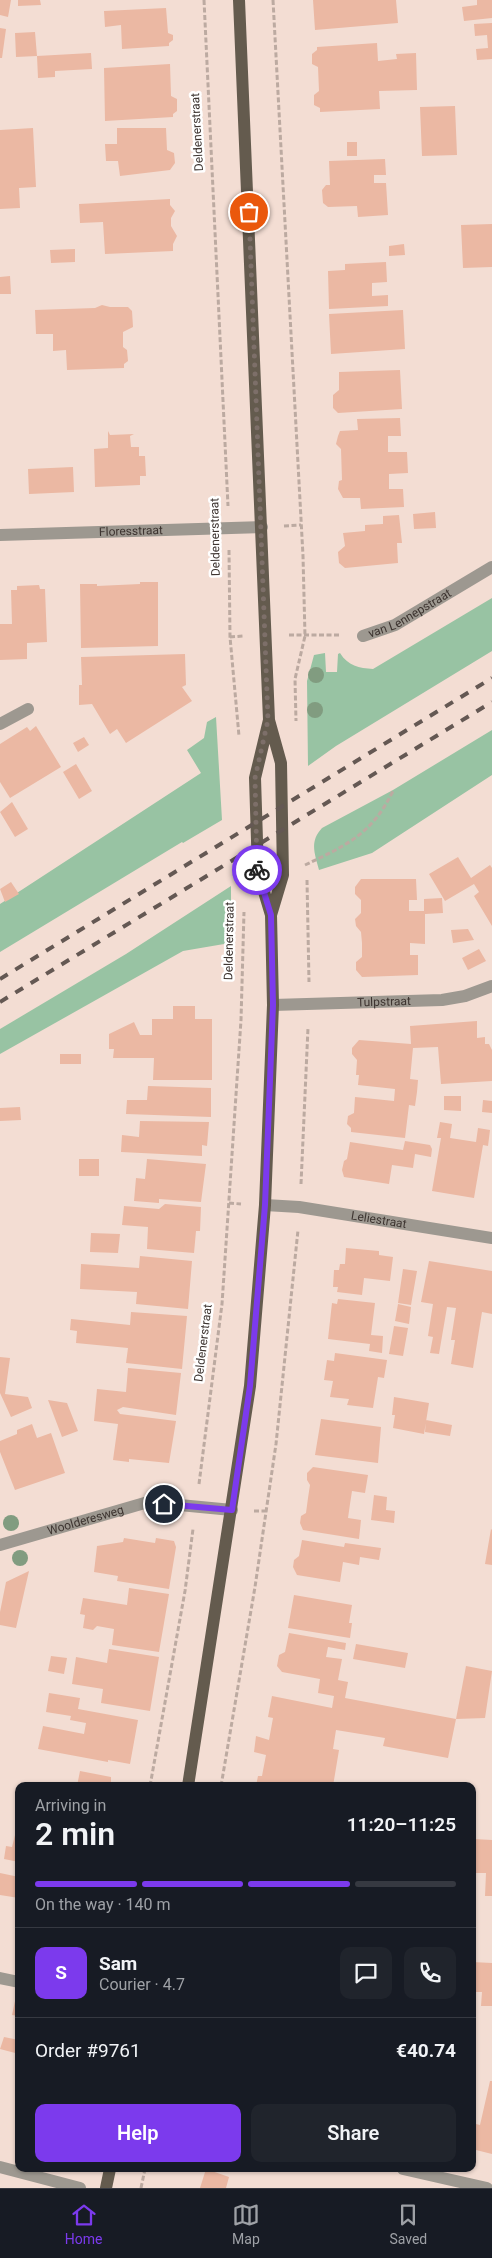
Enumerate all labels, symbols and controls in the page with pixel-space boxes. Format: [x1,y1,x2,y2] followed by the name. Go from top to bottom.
[188,92,206,171] street label: Deldenerstraat
[228,191,270,233] pin
[235,198,263,226] icon: bag
[207,498,223,576] street label: Deldenerstraat
[99,523,163,539] street label: Floresstraat
[366,586,454,641] street label: van Lennepstraat
[232,845,282,895] courier
[243,856,271,884] icon: bike
[221,902,237,980] street label: Deldenerstraat
[357,994,411,1010] street label: Tulpstraat
[350,1208,408,1231] street label: Leliestraat
[191,1303,215,1383] street label: Deldenerstraat
[143,1483,185,1525] pin
[150,1490,178,1518] icon: home
[46,1502,125,1538] street label: Woolderesweg
[35,1796,106,1815] text: Arriving in
[347,1813,456,1836] text: 11:20–11:25
[35,1815,115,1853] text: 2 min
[35,1895,171,1914] text: On the way · 140 m
[340,1947,392,1999] button: chat
[404,1947,456,1999] button: phone
[99,1952,137,1975] text: Sam
[55,1961,67,1984] text: S
[99,1975,185,1994] text: Courier · 4.7
[35,2039,141,2062] text: Order #9761
[396,2039,456,2062] text: €40.74
[35,2104,241,2162] button: Help
[251,2104,456,2162] button: Share
[65,2201,102,2247] tab: Home
[232,2201,260,2247] tab: Map
[389,2201,427,2247] tab: Saved

